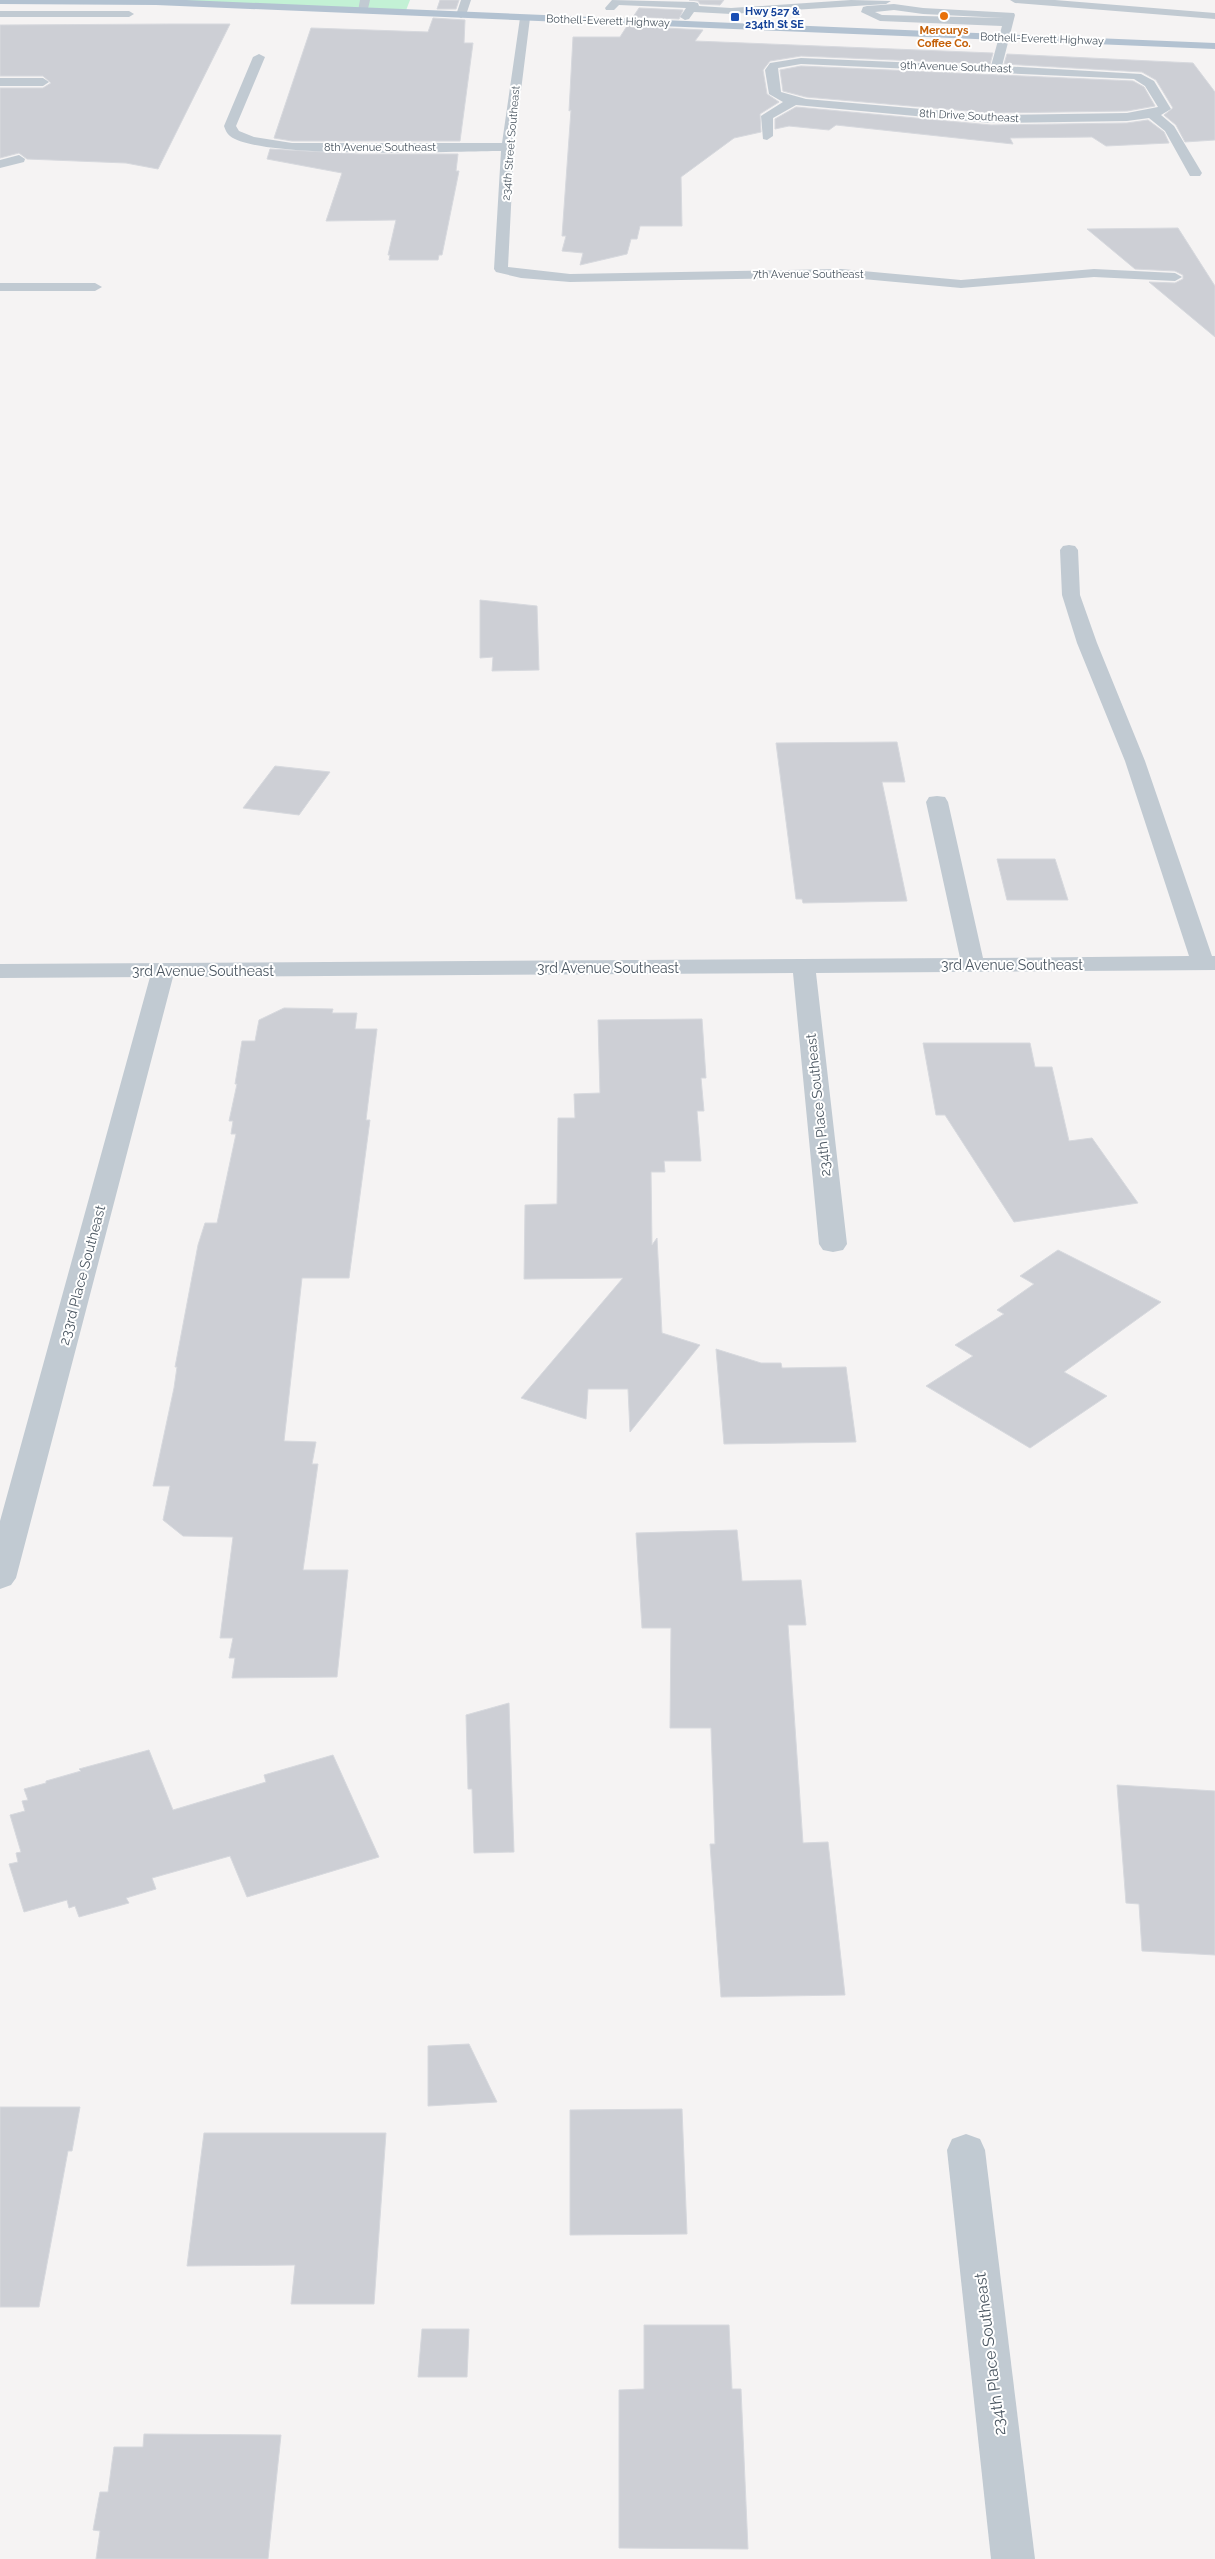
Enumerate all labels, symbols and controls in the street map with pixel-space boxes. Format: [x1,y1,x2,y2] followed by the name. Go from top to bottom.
[745,5,804,31] place label: Hwy 527 & 234th St SE
[938,10,950,22] marker: Mercurys Coffee Co.
[729,11,741,23] marker: Hwy 527 & 234th St SE
[546,12,670,30] street label: Bothell-Everett Highway
[917,24,971,50] place label: Mercurys Coffee Co.
[980,30,1104,48] street label: Bothell-Everett Highway
[900,59,1012,75] street label: 9th Avenue Southeast
[500,85,523,201] street label: 234th Street Southeast
[919,107,1019,125] street label: 8th Drive Southeast
[324,141,436,154] street label: 8th Avenue Southeast
[752,268,864,281] street label: 7th Avenue Southeast
[941,957,1083,973] street label: 3rd Avenue Southeast
[537,960,679,976] street label: 3rd Avenue Southeast
[132,963,274,979] street label: 3rd Avenue Southeast
[803,1032,833,1177] street label: 234th Place Southeast
[56,1203,108,1347] street label: 233rd Place Southeast
[970,2271,1009,2437] street label: 234th Place Southeast

